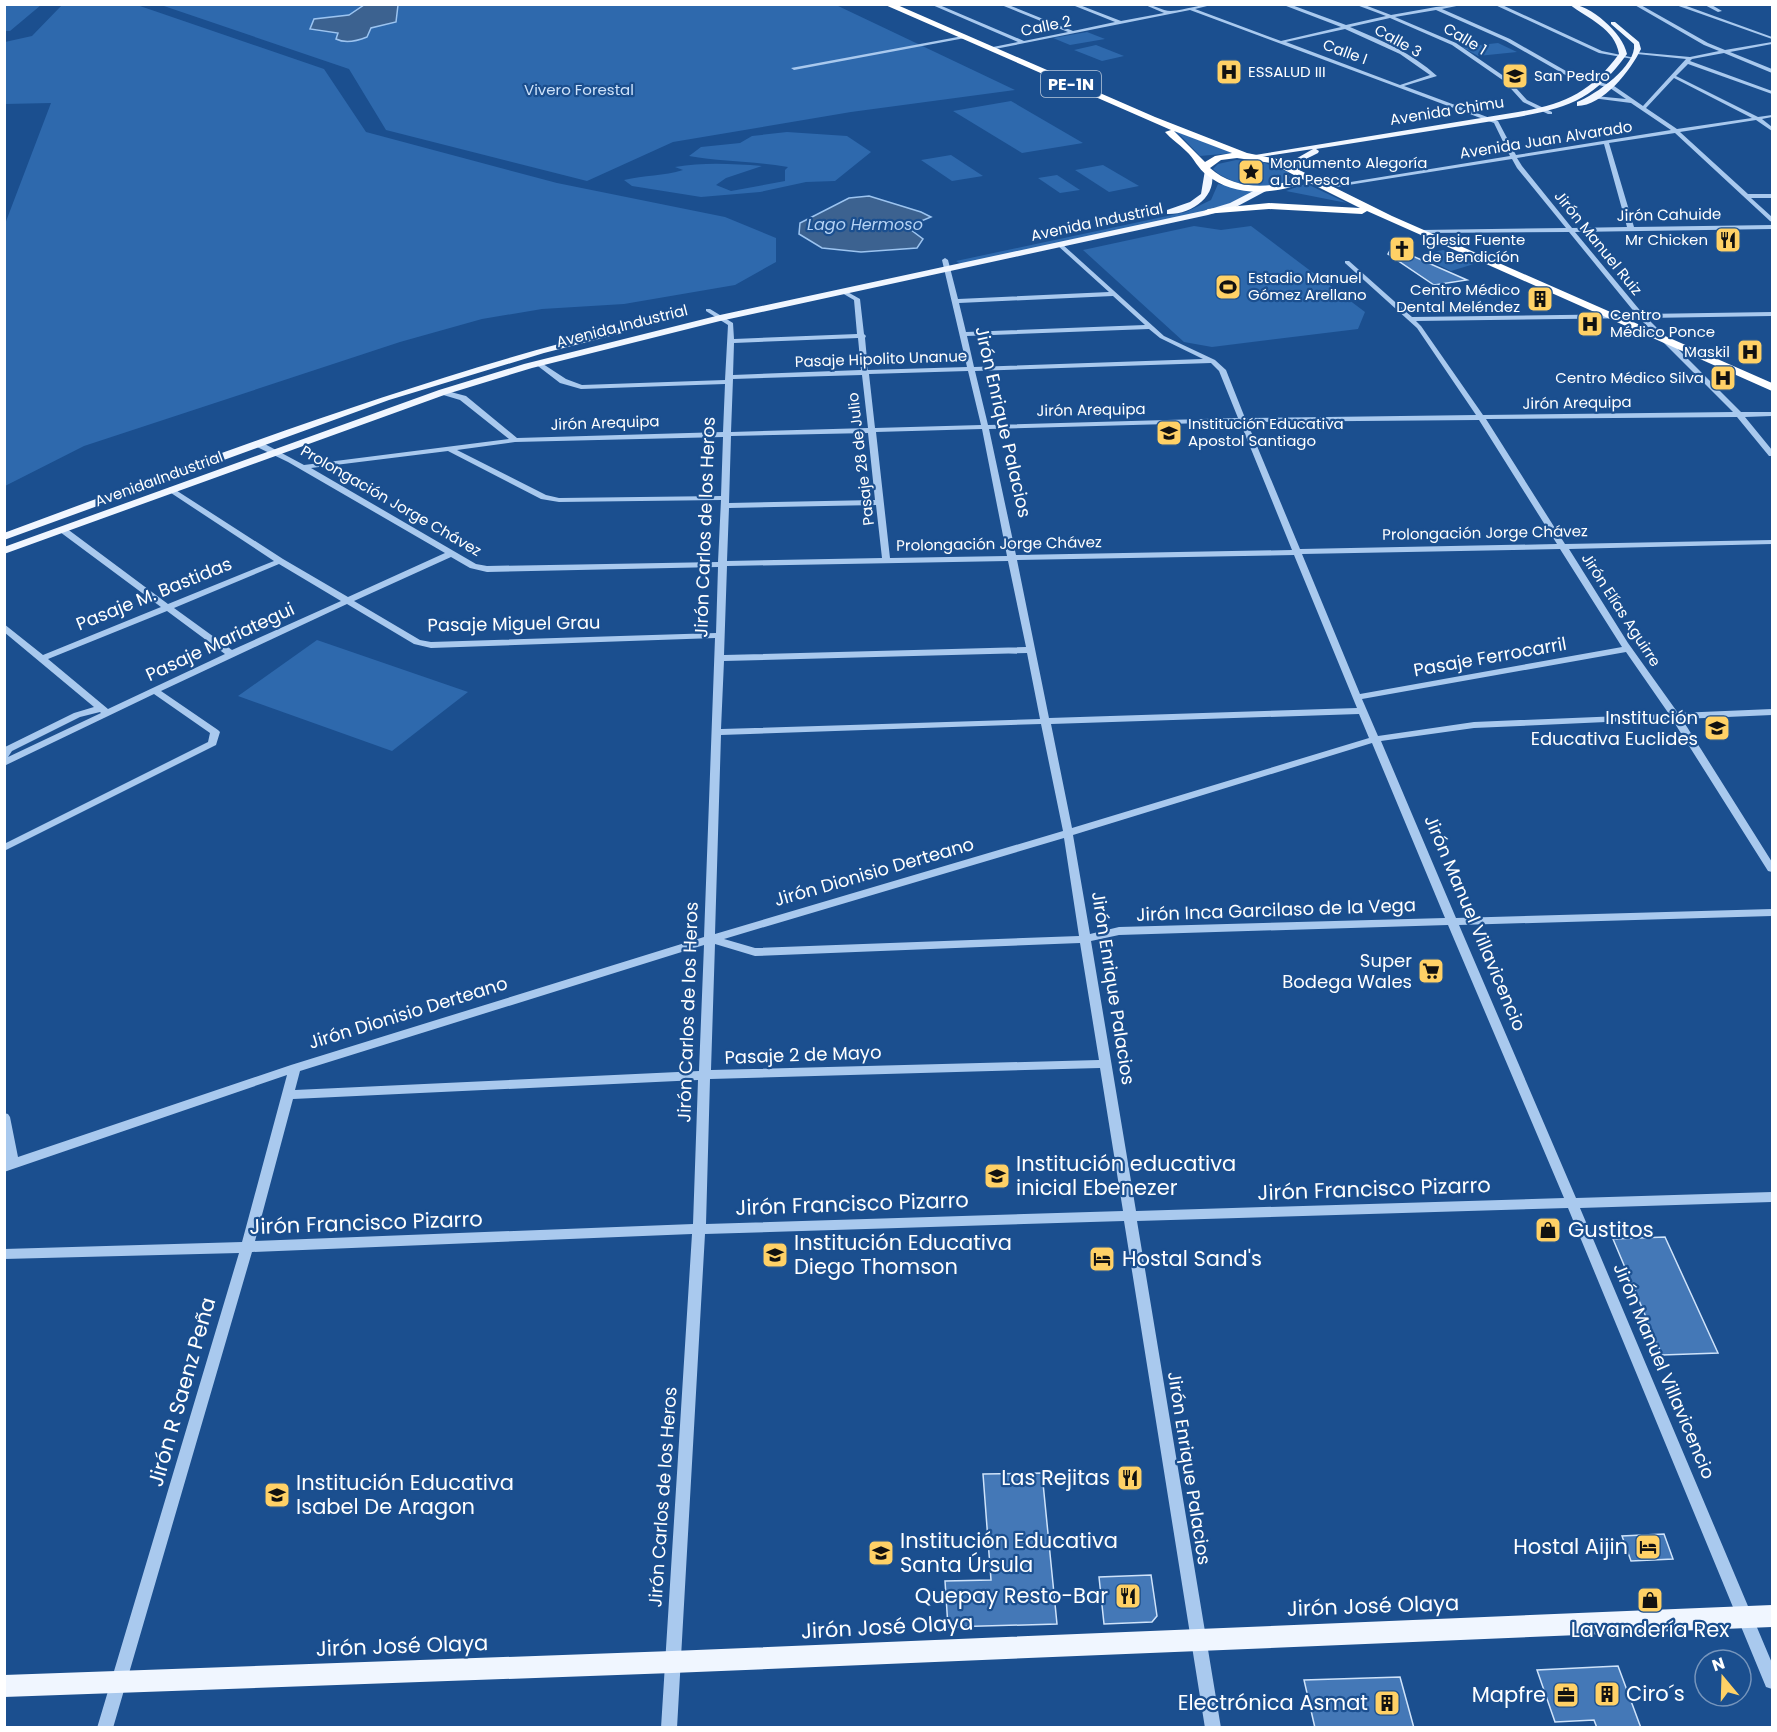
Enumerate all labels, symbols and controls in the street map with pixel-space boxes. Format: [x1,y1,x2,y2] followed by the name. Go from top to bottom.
[1019,10,1073,41] street label: Calle 2
[1440,17,1491,60] street label: Calle 1
[1371,19,1426,62] street label: Calle 3
[1320,34,1370,69] street label: Calle I
[1214,57,1244,87] hospital icon: ESSALUD III
[1248,61,1326,82] place label: ESSALUD III
[1500,61,1530,91] school or university icon: San Pedro
[1534,65,1610,86] place label: San Pedro
[1041,71,1101,97] road number: PE-1N
[524,79,634,100] park label: Vivero Forestal
[1388,91,1506,130] street label: Avenida Chimu
[1458,115,1634,164] street label: Avenida Juan Alvarado
[1270,152,1427,190] place label: Monumento Alegoría a La Pesca
[1236,157,1266,187] place icon: Monumento Alegoría a La Pesca
[1550,186,1647,300] street label: Jirón Manuel Ruiz
[1029,197,1165,246] street label: Avenida Industrial
[1617,203,1721,226] street label: Jirón Cahuide
[807,213,923,236] water label: Lago Hermoso
[1713,225,1743,255] restaurant icon: Mr Chicken
[1422,229,1525,267] place label: Iglesia Fuente de Bendicíón
[1625,229,1708,250] place label: Mr Chicken
[1387,234,1417,264] church icon: Iglesia Fuente de Bendicíón
[1248,267,1367,305] place label: Estadio Manuel Gómez Arellano
[1213,272,1243,302] sports icon: Estadio Manuel Gómez Arellano
[1396,279,1520,317] place label: Centro Médico Dental Meléndez
[1525,284,1555,314] building icon: Centro Médico Dental Meléndez
[554,299,690,352] street label: Avenida Industrial
[1610,304,1715,342] place label: Centro Médico Ponce
[1575,309,1605,339] hospital icon: Centro Médico Ponce
[969,324,1038,520] street label: Jirón Enrique Palacios
[1735,337,1765,367] hospital icon: Maskil
[1684,341,1730,362] place label: Maskil
[794,345,968,372] street label: Pasaje Hipolito Unanue
[1708,363,1738,393] hospital icon: Centro Médico Silva
[1555,367,1704,388] place label: Centro Médico Silva
[842,391,879,527] street label: Pasaje 28 de Julio
[1522,391,1632,414] street label: Jirón Arequipa
[1036,398,1146,421] street label: Jirón Arequipa
[550,410,660,435] street label: Jirón Arequipa
[1188,413,1344,451] place label: Institución Educativa Apostol Santiago
[688,416,721,638] street label: Jirón Carlos de los Heros
[1154,418,1184,448] school or university icon: Institución Educativa Apostol Santiago
[297,440,486,561] street label: Prolongación Jorge Chávez
[92,446,226,511] street label: Avenida Industrial
[1382,520,1588,545] street label: Prolongación Jorge Chávez
[896,531,1102,556] street label: Prolongación Jorge Chávez
[1577,549,1666,671] street label: Jirón Elías Aguirre
[72,551,235,636] street label: Pasaje M. Bastidas
[141,596,298,687] street label: Pasaje Mariategui
[427,609,601,638] street label: Pasaje Miguel Grau
[1411,631,1568,682] street label: Pasaje Ferrocarril
[1531,705,1698,751] place label: Institución Educativa Euclides
[1702,713,1732,743] school or university icon: Institución Educativa Euclides
[1419,811,1532,1035] street label: Jirón Manuel Villavicencio
[771,831,977,912] street label: Jirón Dionisio Derteano
[1086,889,1141,1086] street label: Jirón Enrique Palacios
[1136,892,1416,927] street label: Jirón Inca Garcilaso de la Vega
[671,901,704,1123] street label: Jirón Carlos de los Heros
[1282,948,1412,994] place label: Super Bodega Wales
[1416,956,1446,986] supermarket icon: Super Bodega Wales
[305,970,510,1055] street label: Jirón Dionisio Derteano
[724,1039,882,1070] street label: Pasaje 2 de Mayo
[1016,1149,1236,1202] place label: Institución educativa inicial Ebenezer
[982,1161,1012,1191] school or university icon: Institución educativa inicial Ebenezer
[1257,1170,1491,1207] street label: Jirón Francisco Pizarro
[735,1185,969,1222] street label: Jirón Francisco Pizarro
[249,1204,483,1241] street label: Jirón Francisco Pizarro
[1533,1215,1563,1245] shop icon: Gustitos
[1568,1215,1654,1244] place label: Gustitos
[794,1228,1012,1281] place label: Institución Educativa Diego Thomson
[760,1240,790,1270] school or university icon: Institución Educativa Diego Thomson
[1087,1244,1117,1274] hotel icon: Hostal Sand's
[1122,1244,1262,1273] place label: Hostal Sand's
[1608,1259,1721,1483] street label: Jirón Manuel Villavicencio
[141,1294,222,1490] street label: Jirón R Saenz Peña
[1162,1369,1217,1566] street label: Jirón Enrique Palacios
[642,1386,683,1608] street label: Jirón Carlos de los Heros
[1001,1463,1110,1492] place label: Las Rejitas
[1115,1463,1145,1493] restaurant icon: Las Rejitas
[296,1468,514,1521] place label: Institución Educativa Isabel De Aragon
[262,1480,292,1510] school or university icon: Institución Educativa Isabel De Aragon
[900,1526,1118,1579] place label: Institución Educativa Santa Úrsula
[1513,1532,1628,1561] place label: Hostal Aijin
[1633,1532,1663,1562] hotel icon: Hostal Aijin
[866,1538,896,1568] school or university icon: Institución Educativa Santa Úrsula
[915,1581,1108,1610] place label: Quepay Resto-Bar
[1113,1581,1143,1611] restaurant icon: Quepay Resto-Bar
[1635,1585,1665,1615] shop icon: Lavandería Rex
[1286,1588,1460,1623] street label: Jirón José Olaya
[800,1608,974,1645] street label: Jirón José Olaya
[1571,1615,1729,1644] place label: Lavandería Rex
[315,1628,489,1663] street label: Jirón José Olaya
[1693,1648,1753,1708] north arrow
[1709,1651,1728,1677] text: N
[1592,1679,1622,1709] building icon: Ciro´s
[1626,1679,1685,1708] place label: Ciro´s
[1472,1680,1546,1709] place label: Mapfre
[1551,1680,1581,1710] office icon: Mapfre
[1178,1688,1368,1717] place label: Electrónica Asmat
[1372,1688,1402,1718] building icon: Electrónica Asmat

